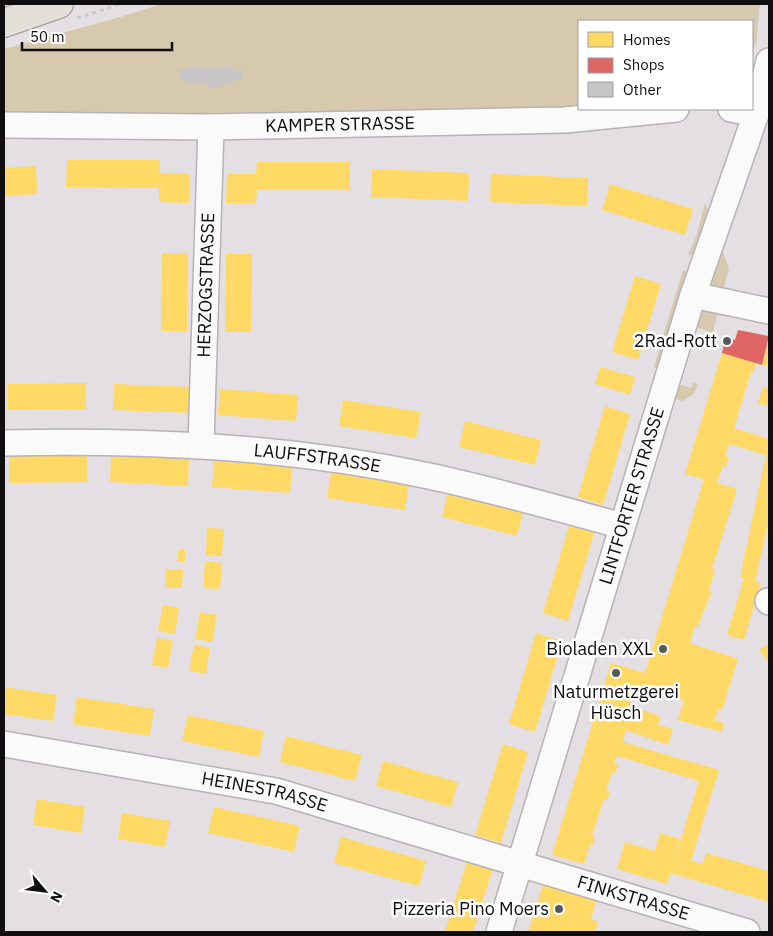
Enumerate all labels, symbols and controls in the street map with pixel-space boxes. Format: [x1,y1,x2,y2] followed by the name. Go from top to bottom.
[22,20,172,52] scale bar
[578,20,753,110] legend
[30,27,65,46] text: 50 m
[623,30,671,49] text: Homes
[623,55,665,74] text: Shops
[623,80,662,99] text: Other
[265,111,415,137] street label: KAMPER STRASSE
[192,212,219,358] street label: HERZOGSTRASSE
[634,329,717,352] place label: 2Rad-Rott
[721,335,733,347] marker: 2Rad-Rott
[594,404,669,587] street label: LINTFORTER STRASSE
[253,438,383,477] street label: LAUFFSTRASSE
[546,637,653,660] place label: Bioladen XXL
[657,643,669,655] marker: Bioladen XXL
[610,667,622,679] marker: Naturmetzgerei Hüsch
[553,680,679,724] place label: Naturmetzgerei Hüsch
[200,766,330,817] street label: HEINESTRASSE
[20,866,70,916] north arrow
[574,870,692,925] street label: FINKSTRASSE
[46,888,67,906] text: N
[392,897,549,920] place label: Pizzeria Pino Moers
[553,903,565,915] marker: Pizzeria Pino Moers

